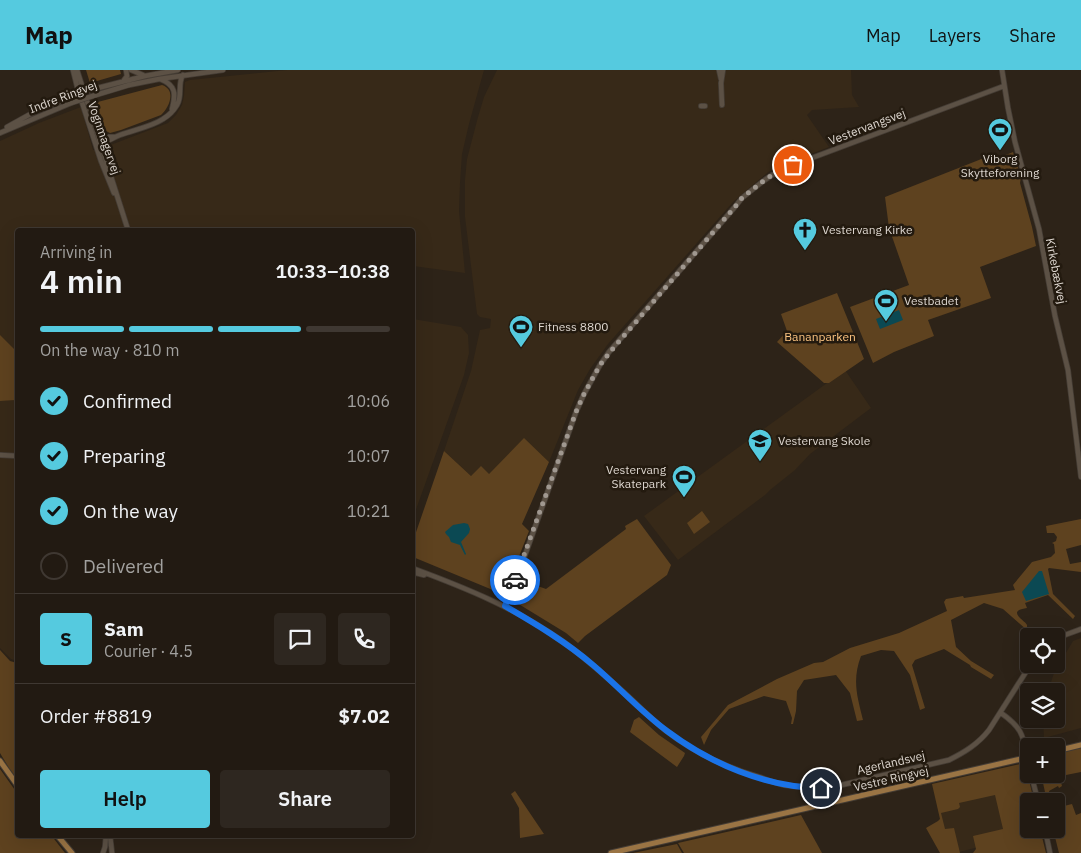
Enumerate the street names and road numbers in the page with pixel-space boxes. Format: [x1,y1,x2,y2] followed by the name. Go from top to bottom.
[27,77,99,116] street label: Indre Ringvej
[85,99,124,176] street label: Vognmagervej
[826,105,907,148] street label: Vestervangsvej
[1043,237,1070,305] street label: Kirkebækvej
[855,747,926,778] street label: Agerlandsvej
[852,763,930,794] street label: Vestre Ringvej

